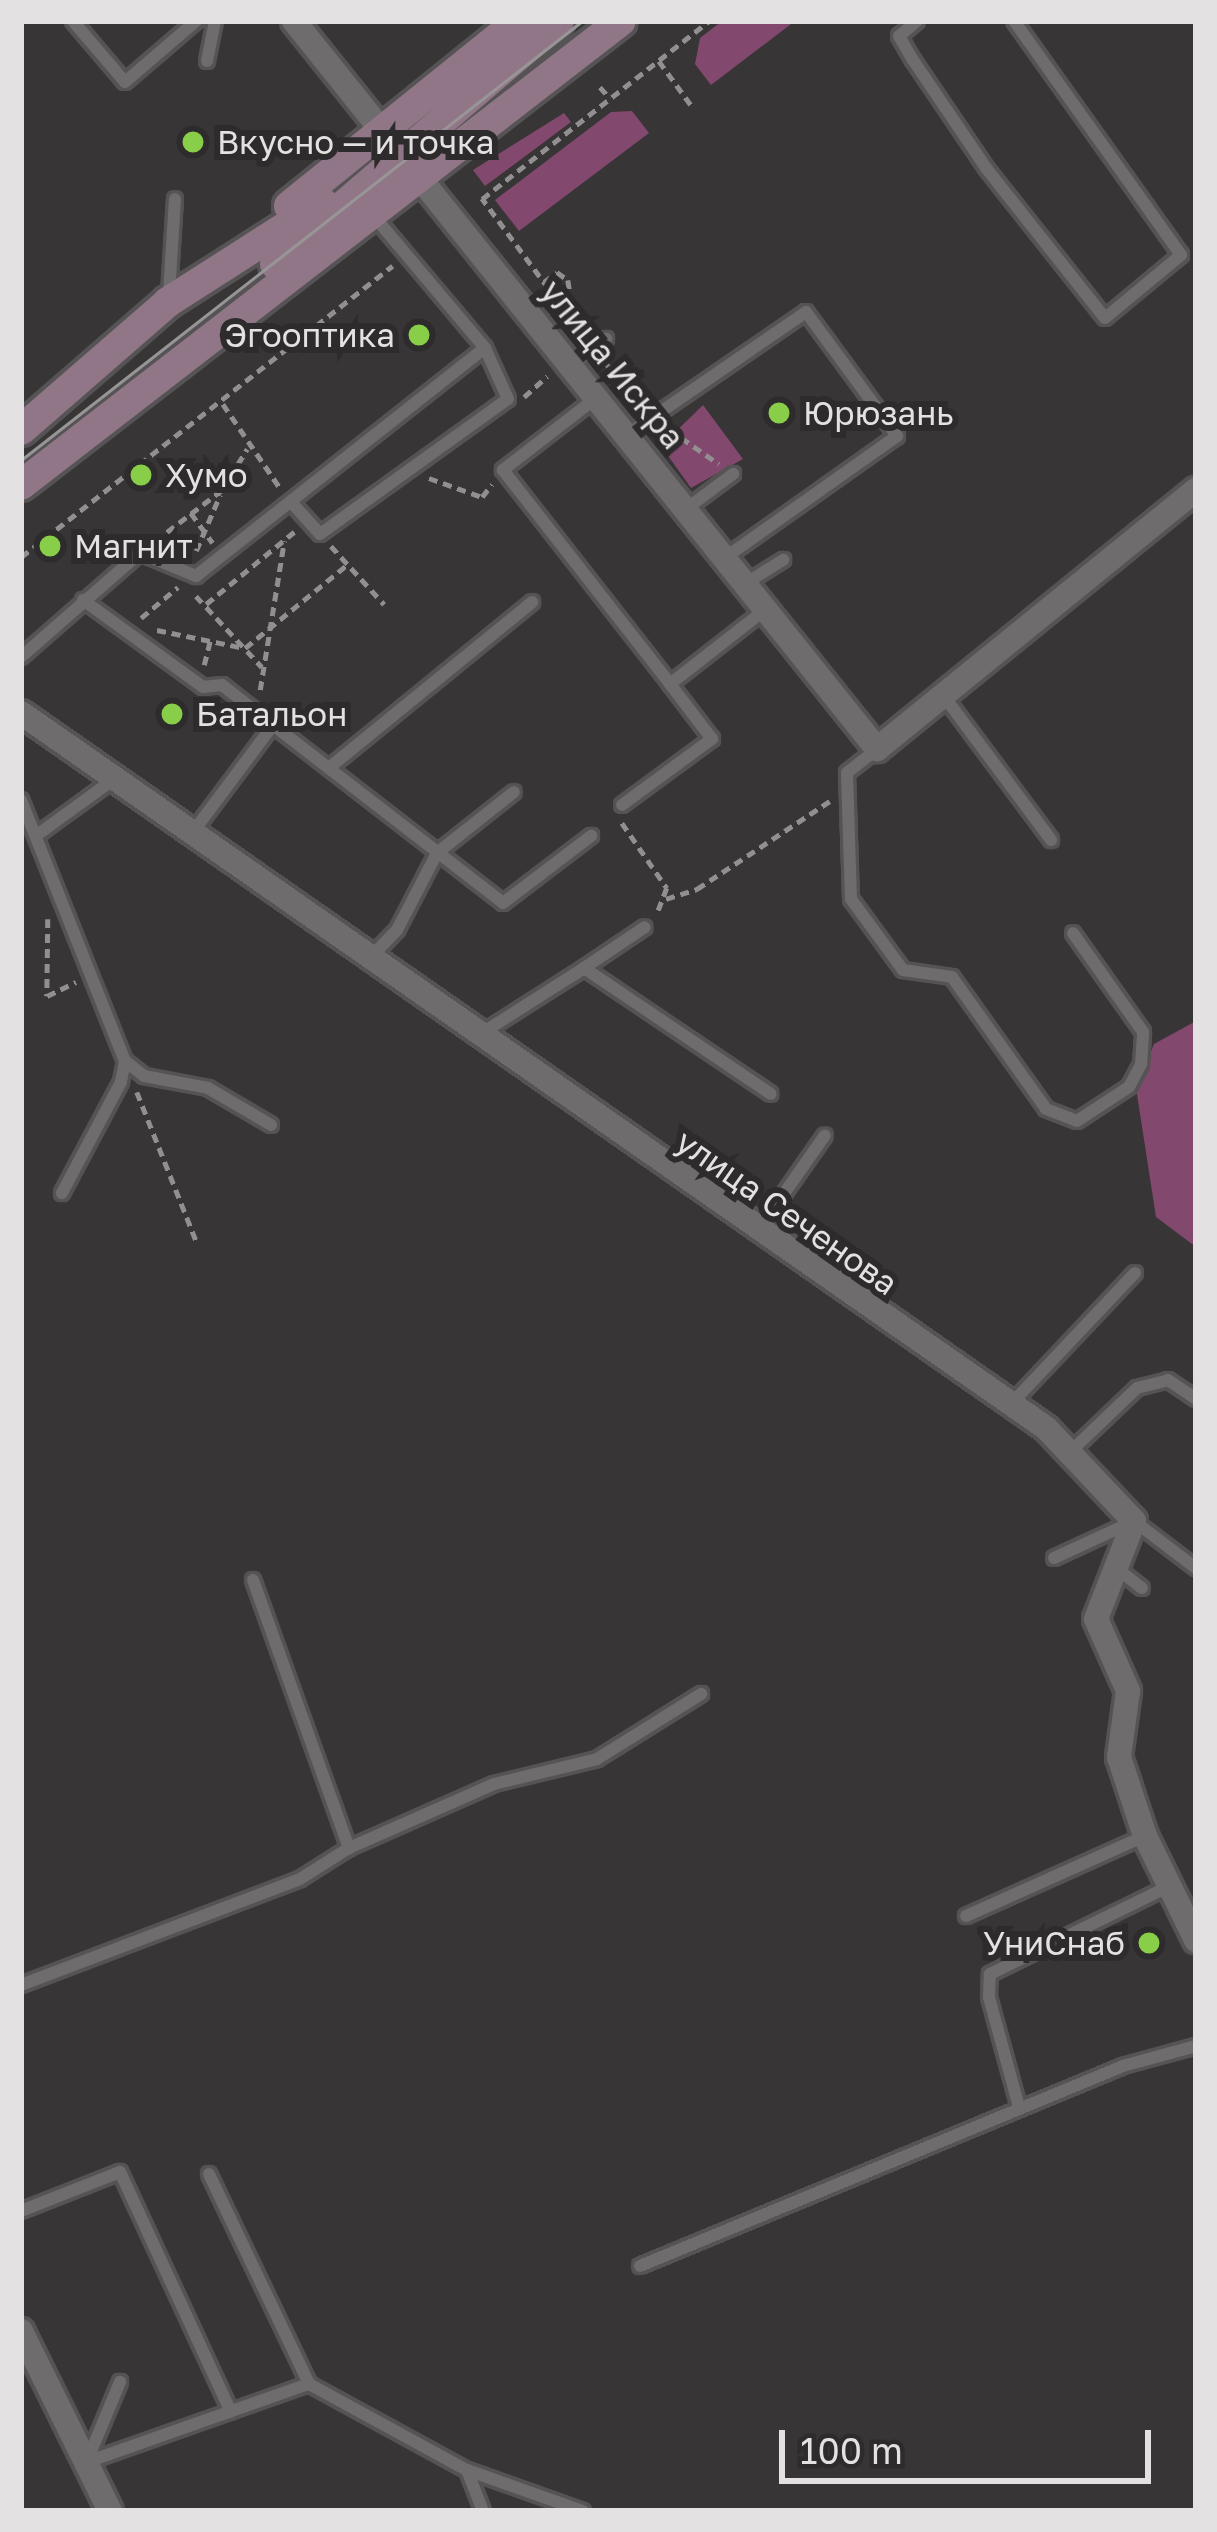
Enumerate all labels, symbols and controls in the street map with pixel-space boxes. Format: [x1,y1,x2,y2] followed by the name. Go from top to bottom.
[217,122,494,162] place label: Вкусно — и точка
[180,129,206,155] marker: Вкусно — и точка
[533,272,693,456] street label: улица Искра
[225,315,395,355] place label: Эгооптика
[406,322,432,348] marker: Эгооптика
[803,393,954,433] place label: Юрюзань
[766,400,792,426] marker: Юрюзань
[165,455,247,495] place label: Хумо
[128,462,154,488] marker: Хумо
[74,526,193,566] place label: Магнит
[37,533,63,559] marker: Магнит
[196,694,347,734] place label: Батальон
[159,701,185,727] marker: Батальон
[669,1121,905,1303] street label: улица Сеченова
[983,1923,1125,1963] place label: УниСнаб
[1136,1930,1162,1956] marker: УниСнаб
[785,2406,1157,2480] scale bar
[800,2429,903,2472] text: 100 m

